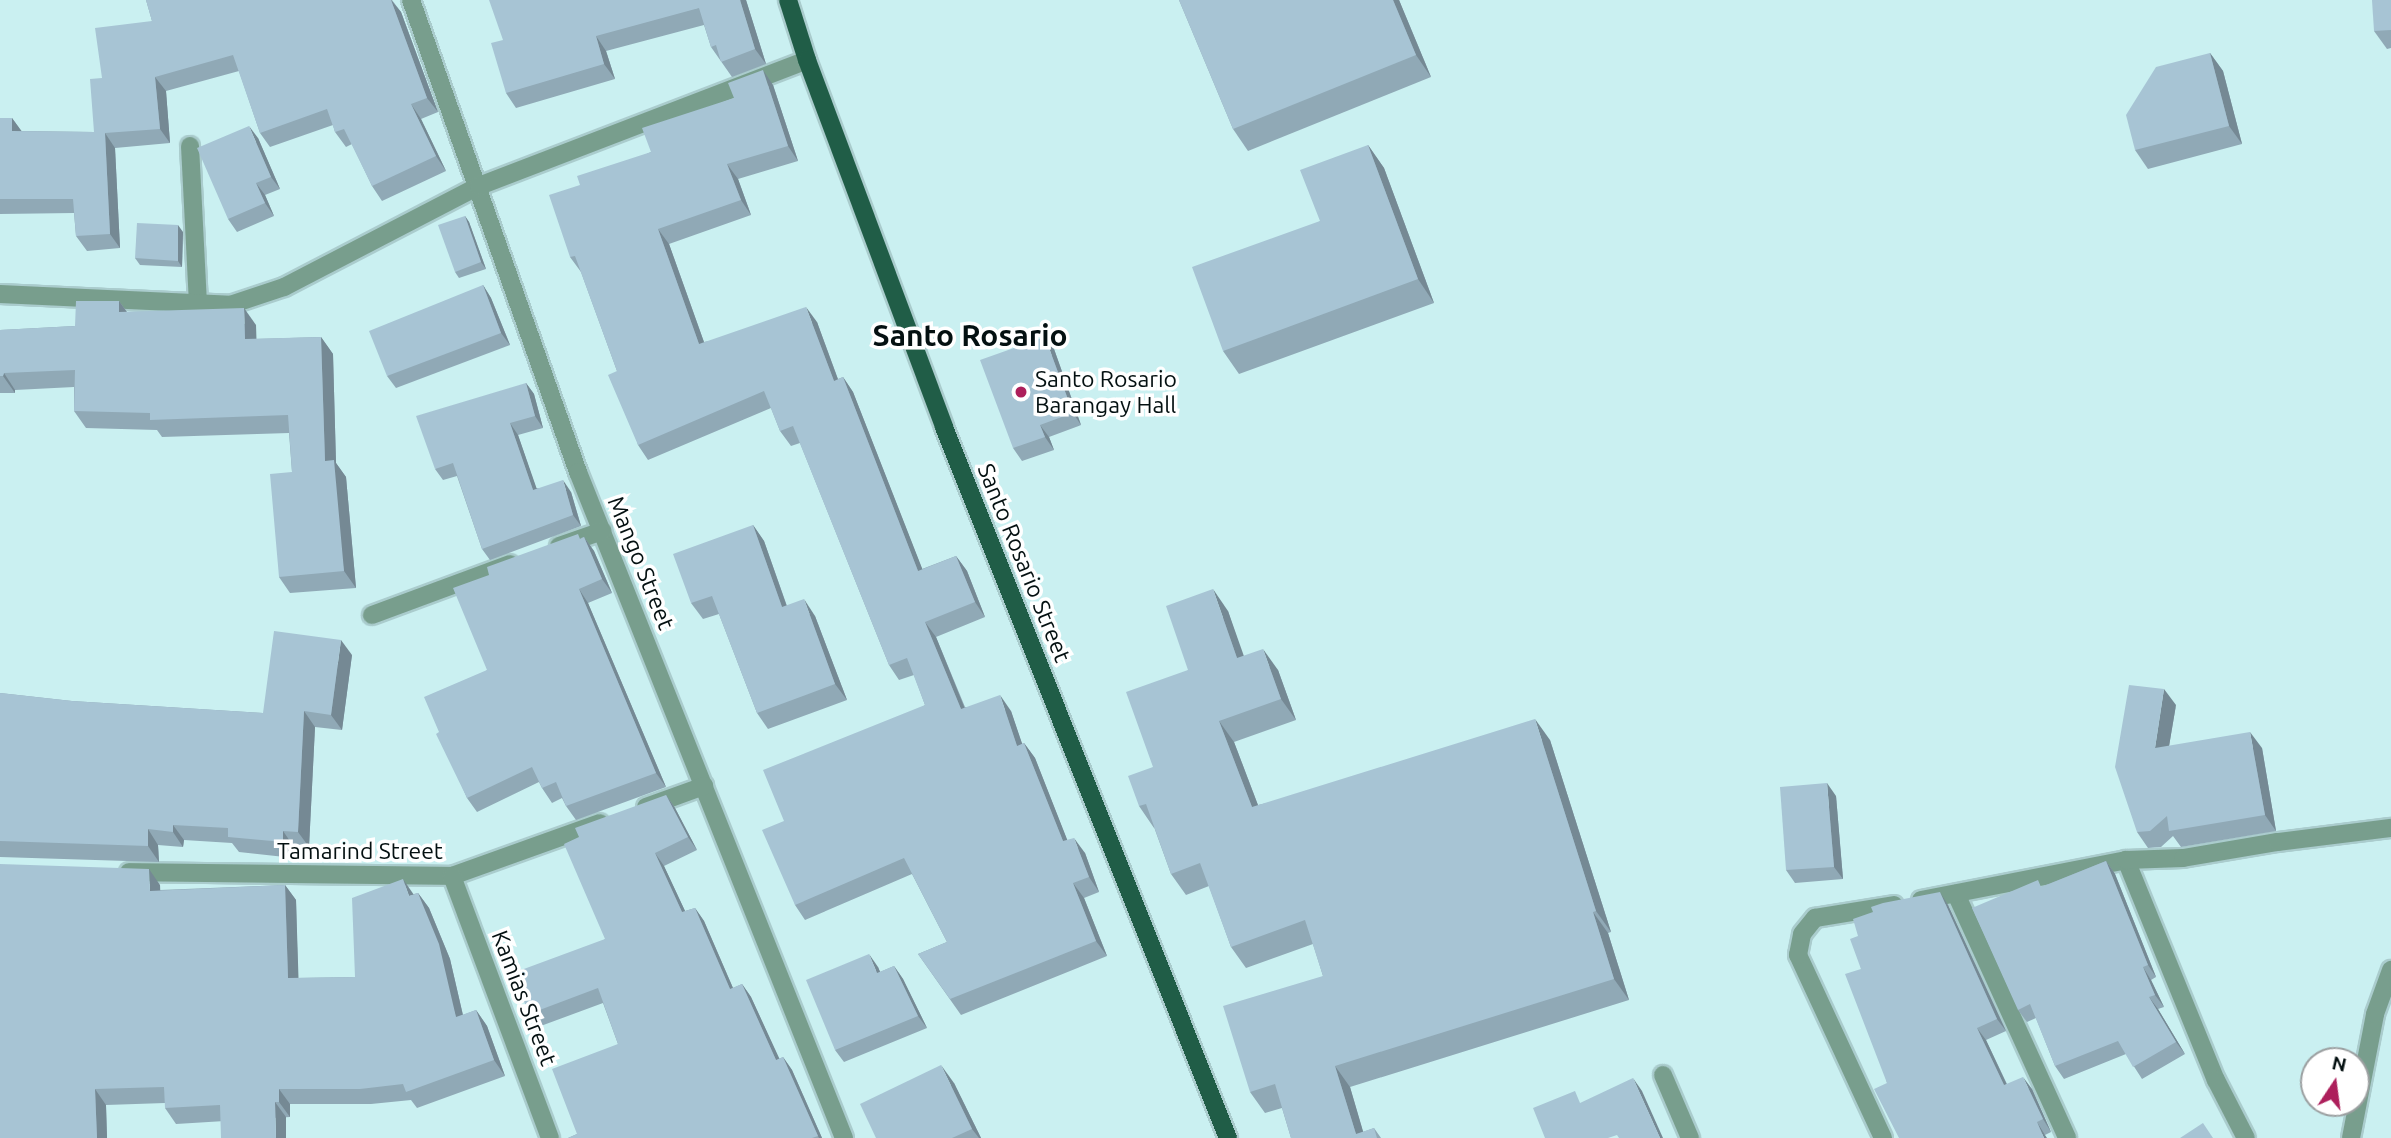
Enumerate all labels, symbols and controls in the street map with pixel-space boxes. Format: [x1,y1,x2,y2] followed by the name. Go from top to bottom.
[872,317,1068,353] district label: Santo Rosario
[1035,365,1177,419] place label: Santo Rosario Barangay Hall
[1013,384,1029,400] marker: Santo Rosario Barangay Hall
[972,460,1076,666] street label: Santo Rosario Street
[602,492,680,634] street label: Mango Street
[277,837,443,865] street label: Tamarind Street
[486,927,562,1069] street label: Kamias Street
[2300,1047,2370,1117] north arrow
[2330,1051,2349,1076] text: N

